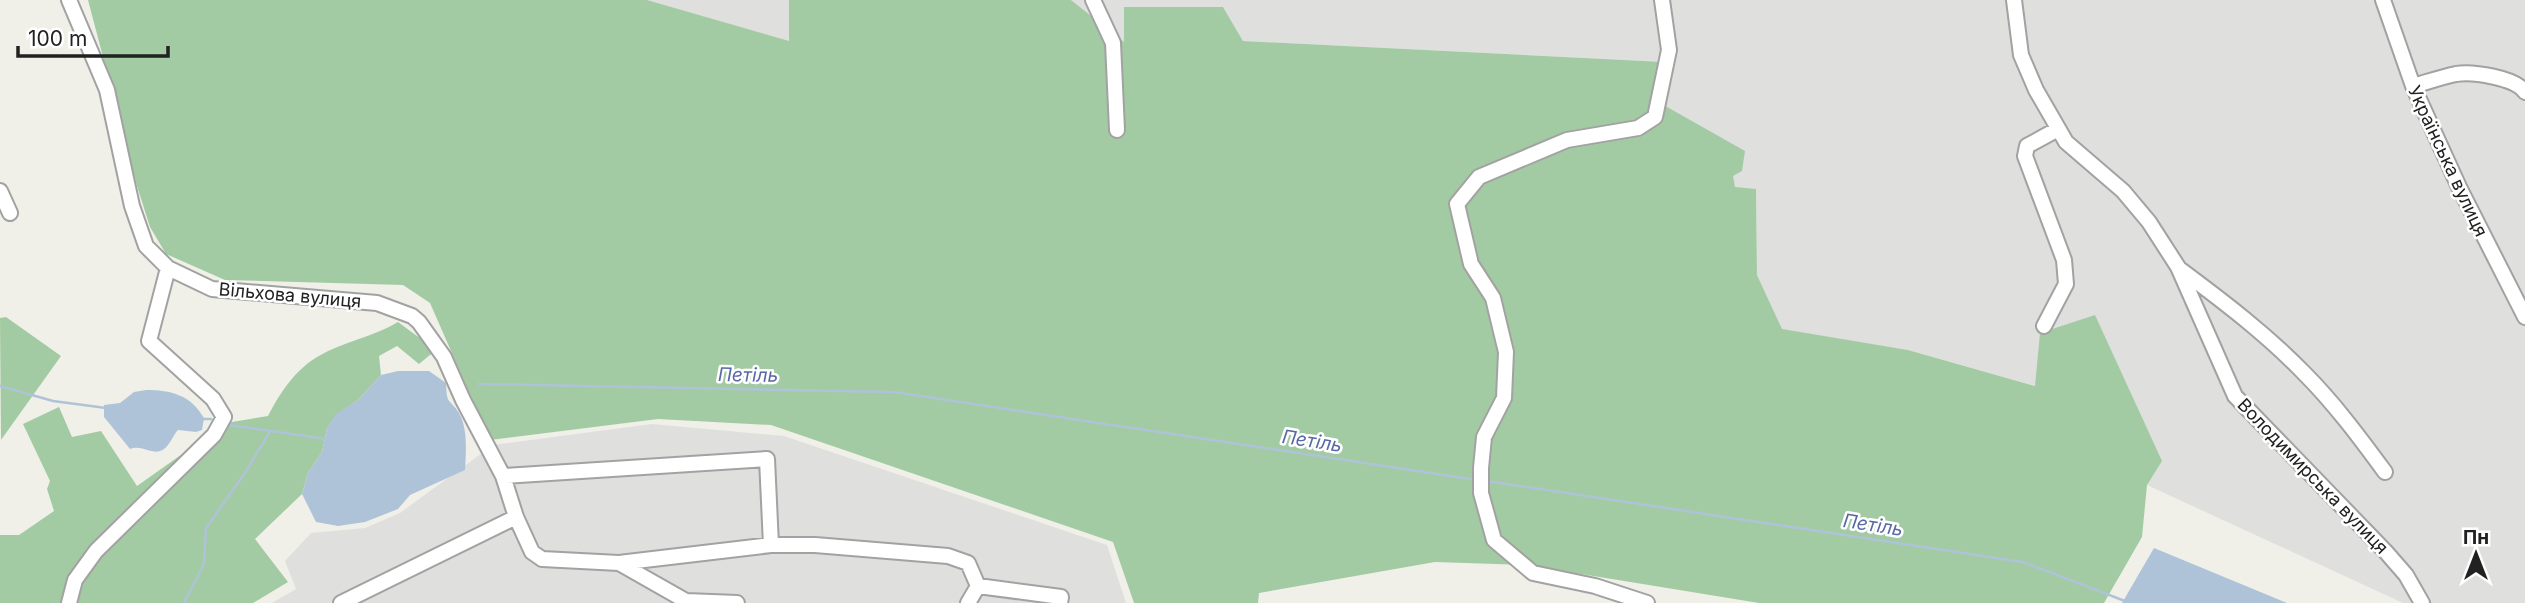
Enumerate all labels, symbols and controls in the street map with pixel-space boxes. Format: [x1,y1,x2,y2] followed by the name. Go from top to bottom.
[18,14,168,58] scale bar
[28,26,87,51] text: 100 m
[2404,82,2492,240] street label: Українська вулиця
[218,278,362,312] street label: Вільхова вулиця
[718,363,778,387] water label: Петіль
[2233,394,2393,558] street label: Володимирська вулиця
[1280,425,1344,457] water label: Петіль
[1841,509,1905,541] water label: Петіль
[2441,519,2511,589] north arrow
[2463,526,2489,549] text: Пн

